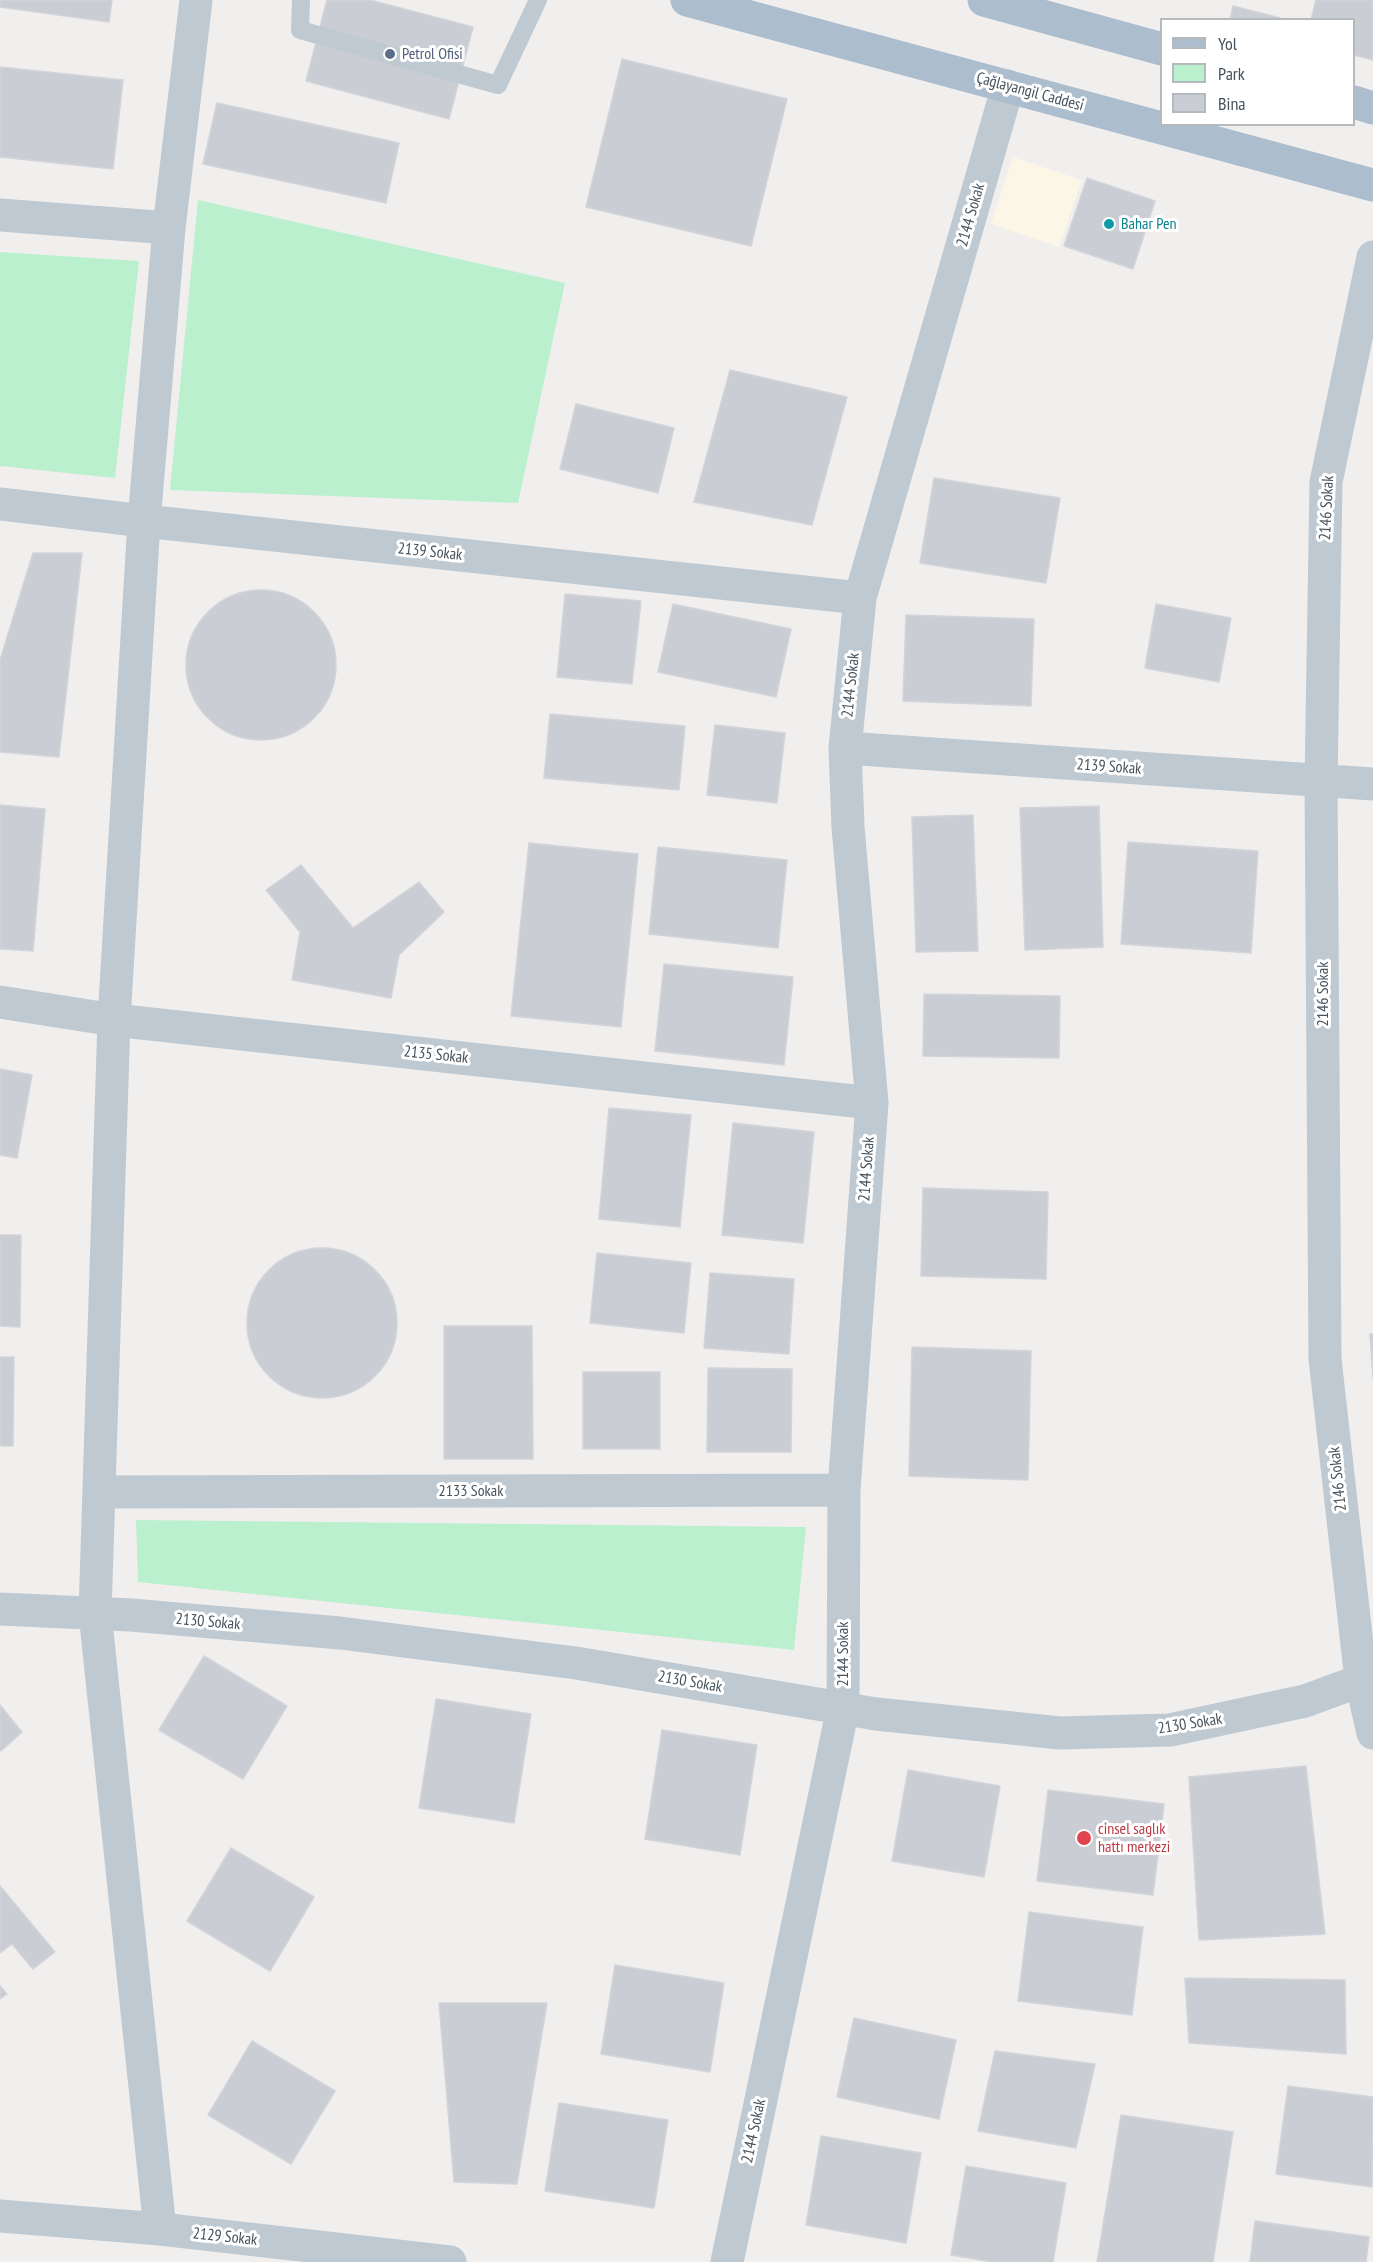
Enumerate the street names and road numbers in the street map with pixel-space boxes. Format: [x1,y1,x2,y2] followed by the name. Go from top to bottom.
[974,68,1086,116] street label: Çağlayangil Caddesi
[953,181,989,249] street label: 2144 Sokak
[1316,475,1338,541] street label: 2146 Sokak
[397,539,463,565] street label: 2139 Sokak
[838,652,864,718] street label: 2144 Sokak
[1076,755,1142,779] street label: 2139 Sokak
[1313,962,1333,1026] street label: 2146 Sokak
[403,1042,469,1068] street label: 2135 Sokak
[855,1136,879,1202] street label: 2144 Sokak
[1325,1446,1351,1512] street label: 2146 Sokak
[439,1481,503,1501] street label: 2133 Sokak
[175,1610,241,1634] street label: 2130 Sokak
[833,1622,853,1686] street label: 2144 Sokak
[656,1667,724,1697] street label: 2130 Sokak
[1157,1709,1223,1739] street label: 2130 Sokak
[738,2097,770,2165] street label: 2144 Sokak
[192,2224,258,2250] street label: 2129 Sokak

